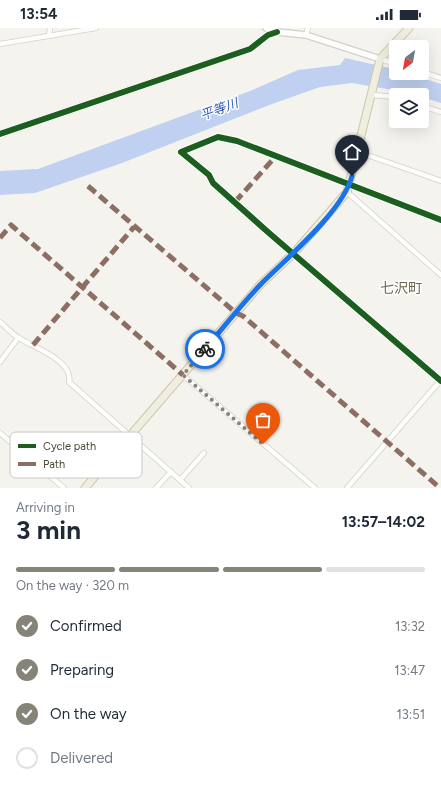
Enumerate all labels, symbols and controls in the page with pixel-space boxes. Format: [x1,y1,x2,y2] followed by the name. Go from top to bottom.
[20,5,57,23] text: 13:54
[389,40,429,80] north arrow
[389,40,429,128] map controls
[389,88,429,128] button: layers
[198,95,242,123] water label: 平等川
[335,135,369,176] pin
[341,141,363,163] icon: home
[380,280,422,297] district label: 七沢町
[185,329,225,369] courier
[194,338,216,360] icon: bike
[246,403,280,444] pin
[252,409,274,431] icon: bag
[10,432,142,478] legend
[43,440,96,453] text: Cycle path
[43,458,65,471] text: Path
[16,500,75,515] text: Arriving in
[342,513,425,531] text: 13:57–14:02
[16,514,81,546] text: 3 min
[16,578,129,593] text: On the way · 320 m
[16,615,38,637] icon: check
[50,617,122,635] text: Confirmed
[395,619,425,634] text: 13:32
[16,659,38,681] icon: check
[50,661,114,679] text: Preparing
[394,663,425,678] text: 13:47
[16,703,38,725] icon: check
[50,705,127,723] text: On the way
[396,707,425,722] text: 13:51
[50,749,113,767] text: Delivered

